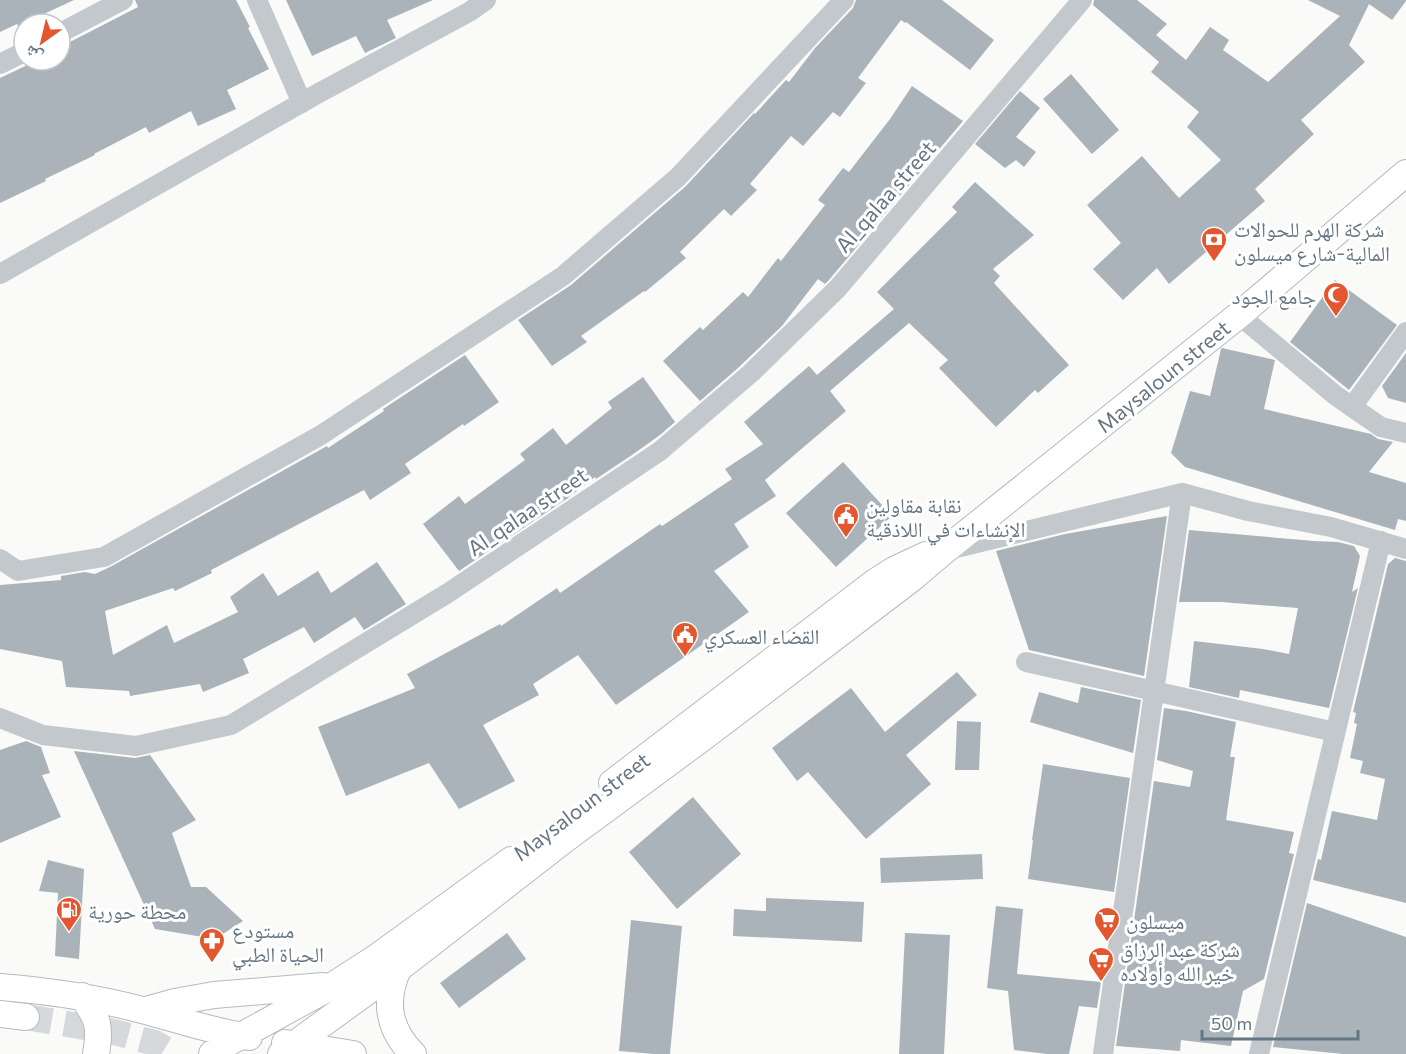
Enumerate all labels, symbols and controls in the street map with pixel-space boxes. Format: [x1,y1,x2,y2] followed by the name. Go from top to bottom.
[12,12,72,72] north arrow
[21,41,46,67] text: ش
[830,135,940,257] street label: Al_qalaa street
[1234,216,1390,267] place label: شركة الهرم للحوالات المالية-شارع ميسلون
[1199,225,1229,263] bank icon: شركة الهرم للحوالات المالية-شارع ميسلون
[1321,280,1351,318] mosque icon: جامع الجود
[1232,283,1316,310] place label: جامع الجود
[1091,315,1235,437] street label: Maysaloun street
[462,462,592,560] street label: Al_qalaa street
[866,492,1025,546] place label: نقابة مقاولين الإنشاءات في اللاذقية
[831,501,861,539] public building icon: نقابة مقاولين الإنشاءات في اللاذقية
[670,620,700,658] public building icon: القضاء العسكري
[704,623,820,653] place label: القضاء العسكري
[508,747,654,865] street label: Maysaloun street
[54,895,84,933] fuel station icon: محطة حورية
[88,898,186,923] place label: محطة حورية
[1092,905,1122,943] supermarket icon: ميسلون
[1126,908,1184,934] place label: ميسلون
[232,917,324,971] place label: مستودع الحياة الطبي
[197,926,227,964] pharmacy icon: مستودع الحياة الطبي
[1120,936,1240,985] place label: شركة عبد الرزاق خير الله وأولاده
[1086,945,1116,983] supermarket icon: شركة عبد الرزاق خير الله وأولاده
[1202,1003,1358,1041] scale bar
[1211,1012,1252,1034] text: 50 m

